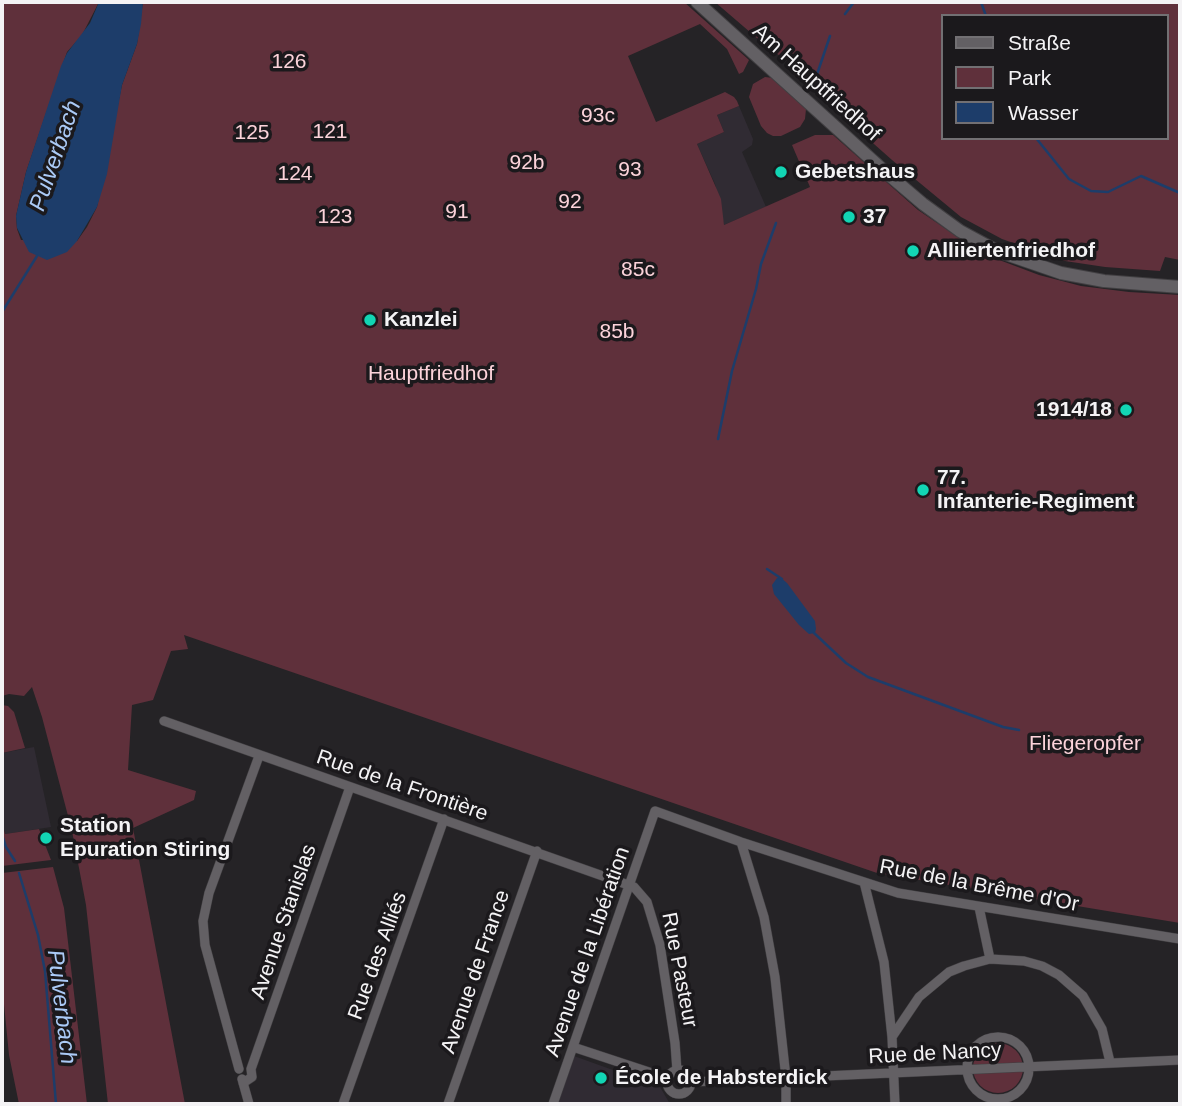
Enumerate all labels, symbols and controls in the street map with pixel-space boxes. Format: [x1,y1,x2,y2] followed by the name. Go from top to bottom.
[940,14,1168,140] legend
[747,19,885,147] street label: Am Hauptfriedhof
[1008,31,1071,54] text: Straße
[271,49,307,75] park label: 126
[1008,66,1051,89] text: Park
[24,97,88,215] water label: Pulverbach
[1008,101,1078,124] text: Wasser
[581,103,615,129] park label: 93c
[312,119,348,145] park label: 121
[234,120,270,146] park label: 125
[509,150,545,176] park label: 92b
[618,157,642,183] park label: 93
[795,159,915,185] place label: Gebetshaus
[277,161,313,187] park label: 124
[773,164,789,180] marker: Gebetshaus
[558,189,582,215] park label: 92
[445,199,469,225] park label: 91
[317,204,353,230] park label: 123
[863,204,886,230] place label: 37
[841,209,857,225] marker: 37
[927,238,1095,264] place label: Alliiertenfriedhof
[905,243,921,259] marker: Alliiertenfriedhof
[621,257,655,283] park label: 85c
[384,307,458,333] place label: Kanzlei
[362,312,378,328] marker: Kanzlei
[599,319,635,345] park label: 85b
[368,361,494,387] park label: Hauptfriedhof
[1036,397,1112,423] place label: 1914/18
[1118,402,1134,418] marker: 1914/18
[937,465,1134,515] place label: 77. Infanterie-Regiment
[915,482,931,498] marker: 77. Infanterie-Regiment
[1029,731,1141,757] park label: Fliegeropfer
[313,745,491,827] street label: Rue de la Frontière
[60,813,230,863] place label: Station Epuration Stiring
[38,830,54,846] marker: Station Epuration Stiring
[246,841,322,1003] street label: Avenue Stanislas
[540,844,636,1060] street label: Avenue de la Libération
[877,854,1081,918] street label: Rue de la Brême d'Or
[436,887,516,1057] street label: Avenue de France
[343,889,413,1023] street label: Rue des Alliés
[655,910,703,1030] street label: Rue Pasteur
[40,948,82,1066] water label: Pulverbach
[868,1038,1002,1070] street label: Rue de Nancy
[615,1065,827,1091] place label: École de Habsterdick
[593,1070,609,1086] marker: École de Habsterdick

